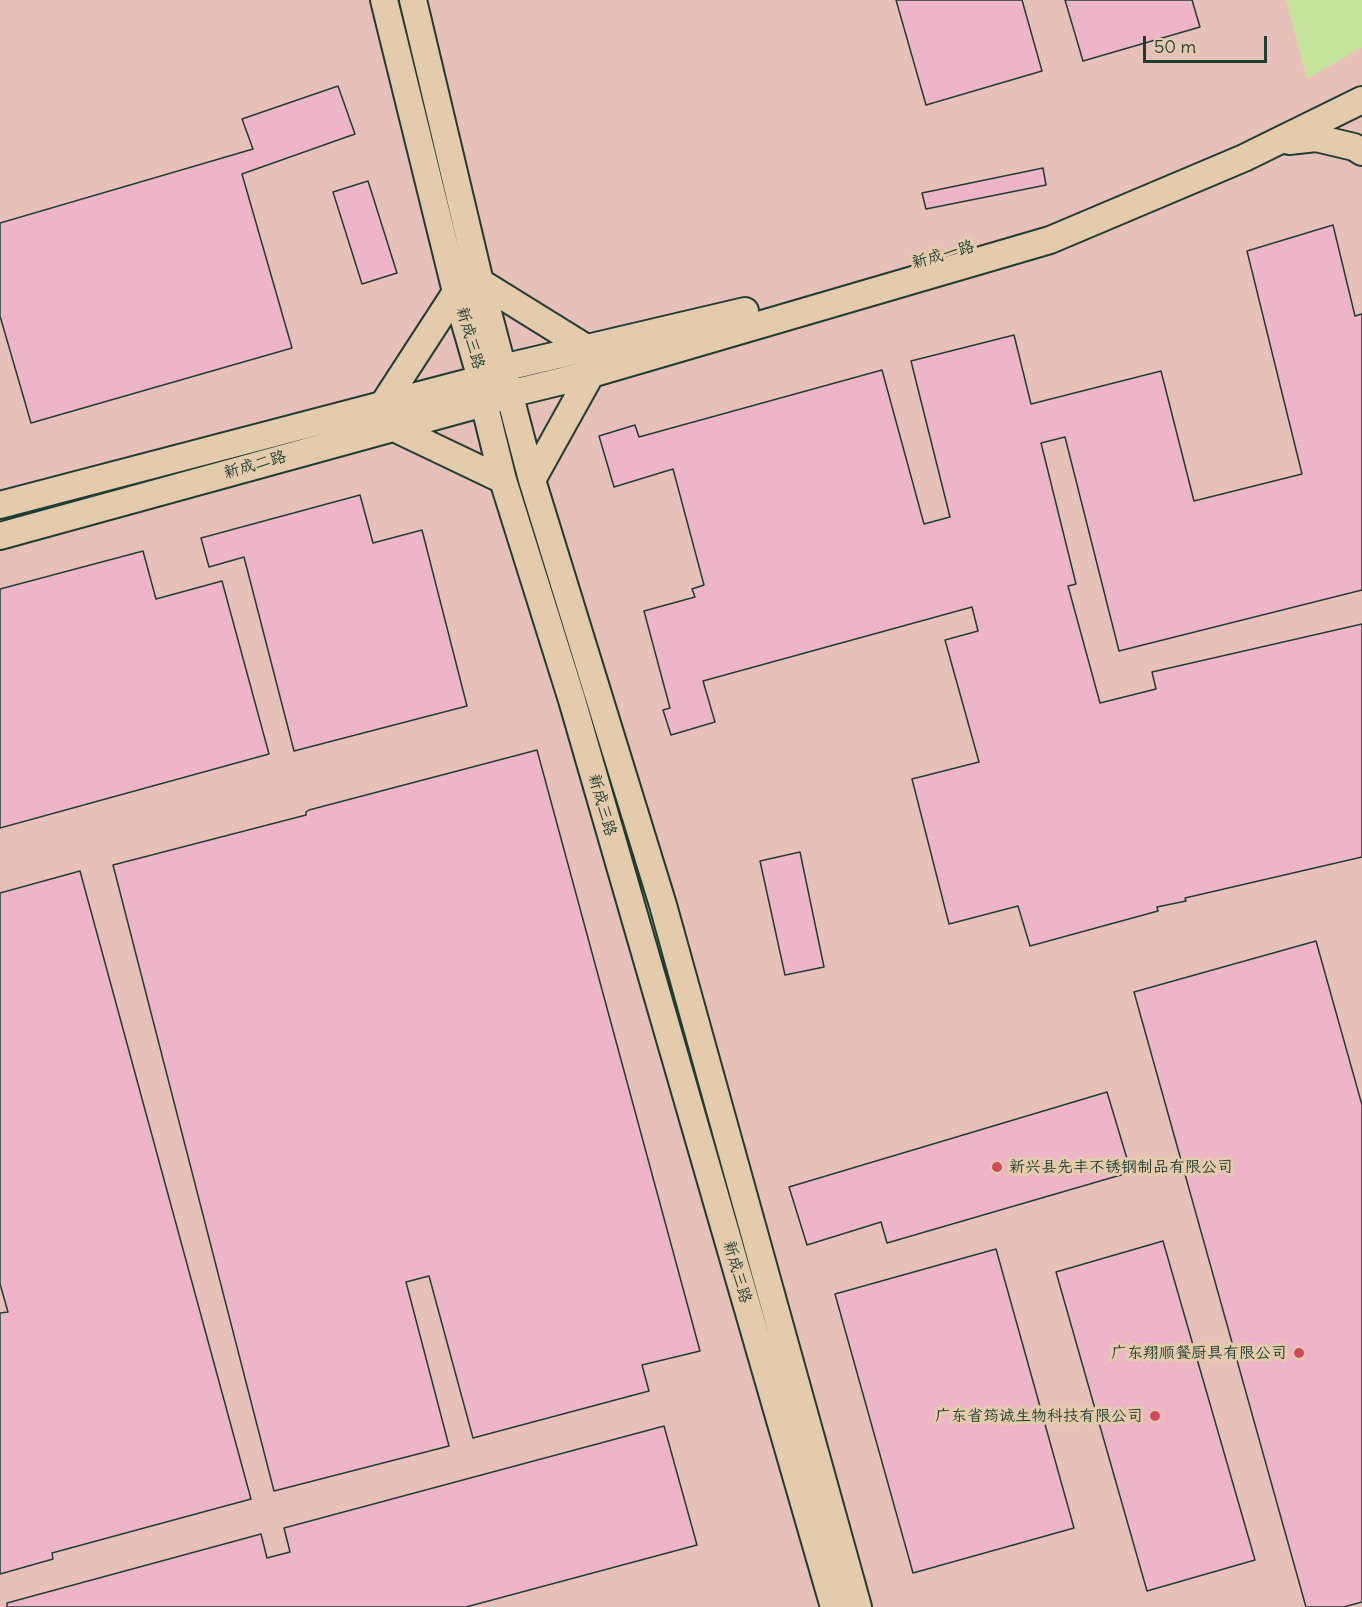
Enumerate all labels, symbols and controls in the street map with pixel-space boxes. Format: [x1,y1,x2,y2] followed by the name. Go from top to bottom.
[1146,24,1270,62] scale bar
[1154,35,1196,58] text: 50 m
[910,237,976,273] street label: 新成一路
[452,305,488,371] street label: 新成三路
[222,447,288,483] street label: 新成二路
[584,772,620,838] street label: 新成三路
[1009,1157,1233,1177] place label: 新兴县先丰不锈钢制品有限公司
[990,1160,1004,1174] marker: 新兴县先丰不锈钢制品有限公司
[719,1239,755,1305] street label: 新成三路
[1111,1343,1287,1363] place label: 广东翔顺餐厨具有限公司
[1292,1346,1306,1360] marker: 广东翔顺餐厨具有限公司
[935,1406,1143,1426] place label: 广东省筠诚生物科技有限公司
[1148,1409,1162,1423] marker: 广东省筠诚生物科技有限公司

